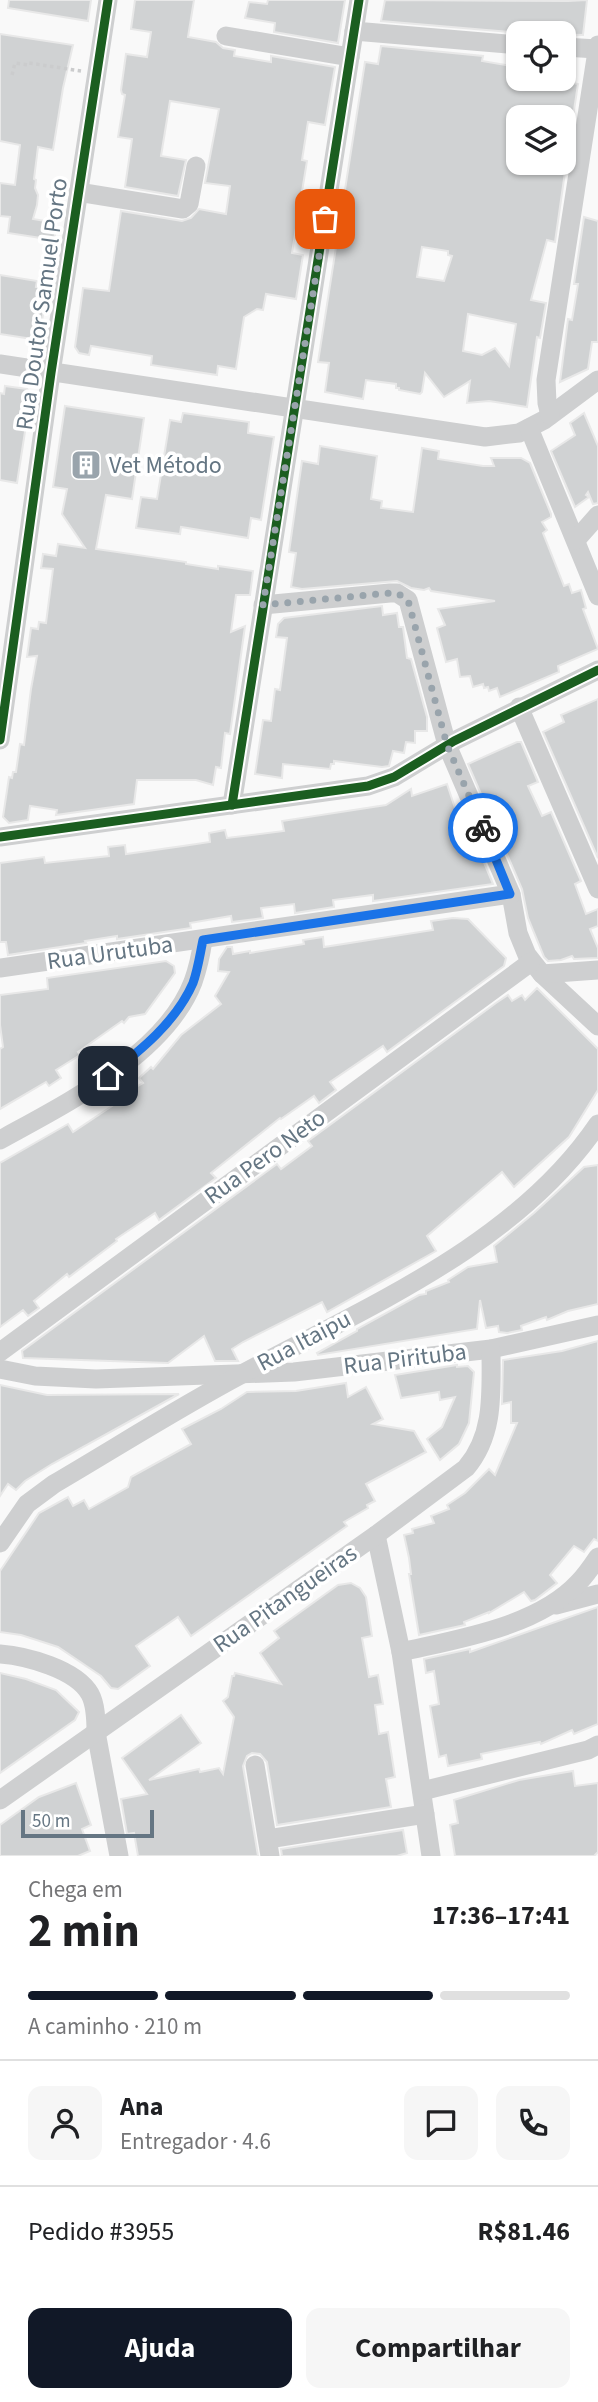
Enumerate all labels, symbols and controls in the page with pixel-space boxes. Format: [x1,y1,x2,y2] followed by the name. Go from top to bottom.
[506,21,576,175] map controls
[506,21,576,91] button: locate
[506,105,576,175] button: layers
[7,176,77,432] street label: Rua Doutor Samuel Porto
[295,189,355,249] pin
[306,200,344,238] icon: bag
[69,448,103,482] building icon: Vet Método
[109,448,222,483] place label: Vet Método
[448,793,518,863] courier
[464,809,502,847] icon: bike
[45,927,175,979] street label: Rua Urutuba
[78,1046,138,1106] pin
[89,1057,127,1095] icon: home
[197,1101,333,1213] street label: Rua Pero Neto
[251,1302,357,1380] street label: Rua Itaipu
[342,1334,468,1384] street label: Rua Pirituba
[206,1536,364,1662] street label: Rua Pitangueiras
[21,1807,154,1839] scale bar
[32,1808,70,1835] text: 50 m
[28,1873,123,1906] text: Chega em
[432,1897,570,1934] text: 17:36–17:41
[28,1899,140,1964] text: 2 min
[28,2010,202,2043] text: A caminho · 210 m
[28,2086,102,2160] button: person
[404,2086,478,2160] button: chat
[496,2086,570,2160] button: phone
[120,2088,163,2125] text: Ana
[120,2125,271,2158] text: Entregador · 4.6
[28,2213,174,2250] text: Pedido #3955
[478,2213,570,2250] text: R$81.46
[28,2308,292,2388] button: Ajuda
[306,2308,570,2388] button: Compartilhar

